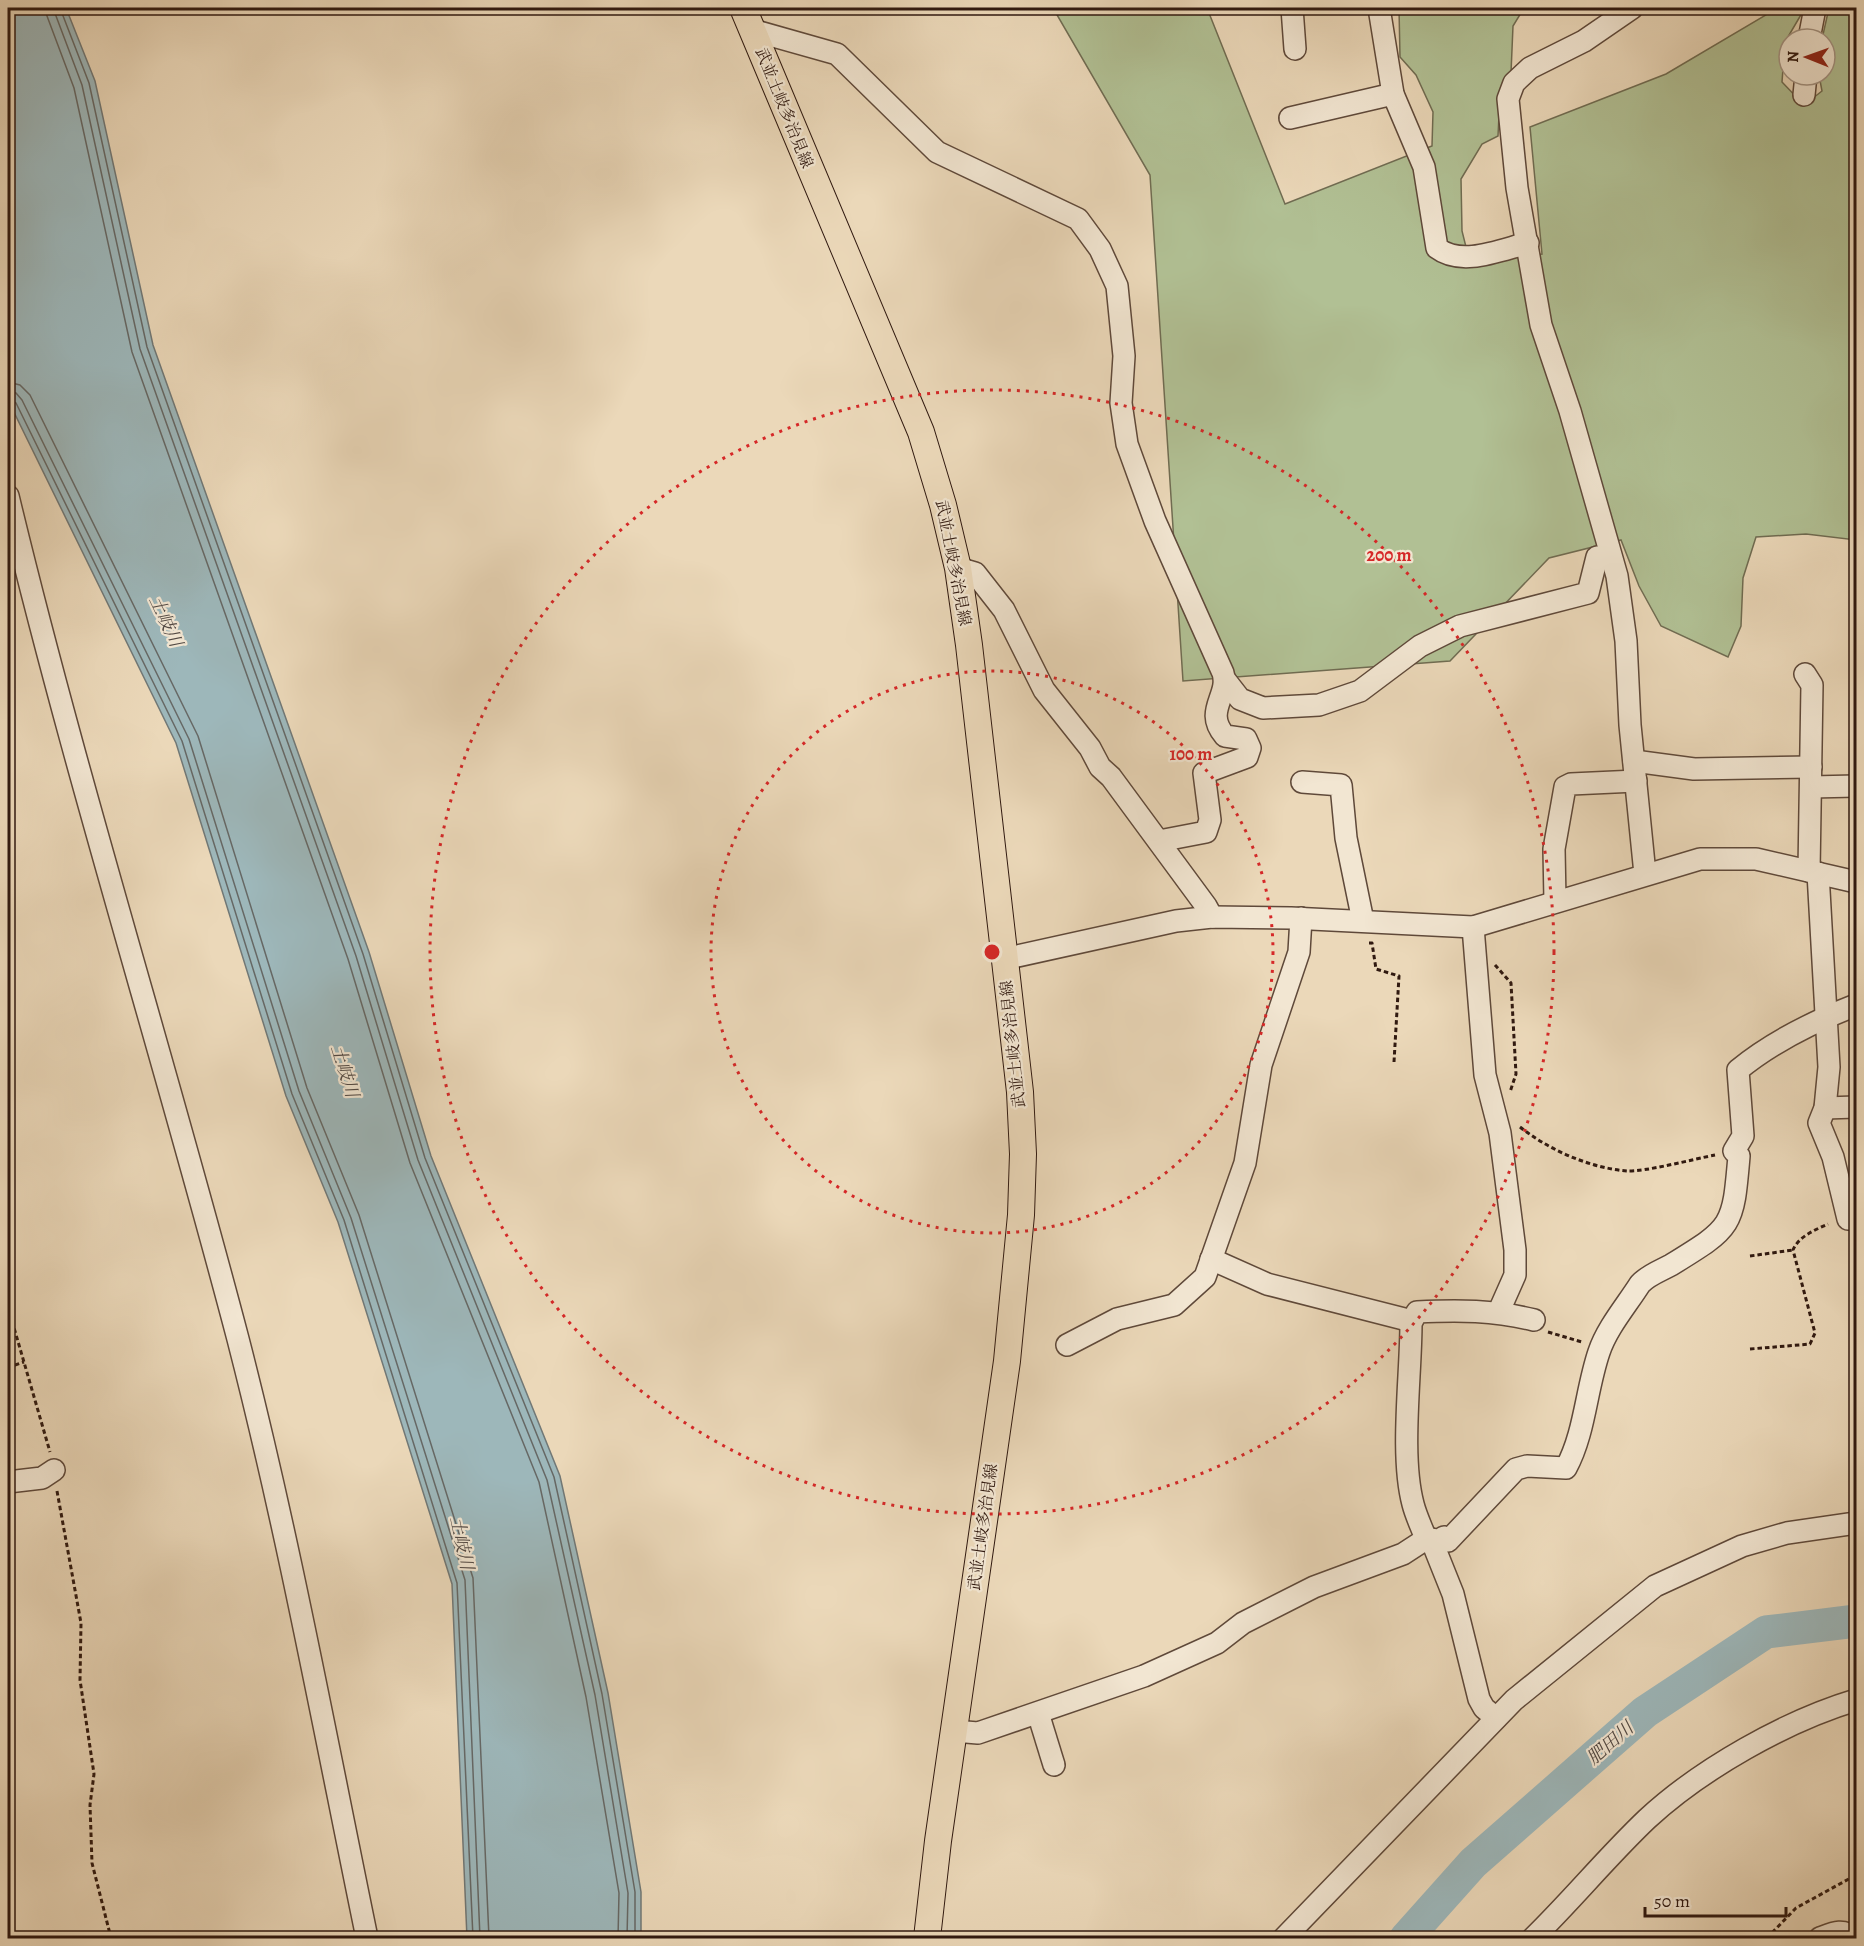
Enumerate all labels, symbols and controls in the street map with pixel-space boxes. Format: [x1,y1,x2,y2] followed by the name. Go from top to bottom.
[1777,27,1837,87] north arrow
[750,45,818,171] street label: 武並土岐多治見線
[1782,50,1804,63] text: N
[930,498,976,628] street label: 武並土岐多治見線
[1366,543,1412,567] text: 200 m
[144,591,189,652] water label: 土岐川
[1170,742,1212,766] text: 100 m
[982,942,1002,962] centre of rings
[995,979,1031,1109] street label: 武並土岐多治見線
[326,1042,365,1102] water label: 土岐川
[963,1462,1003,1592] street label: 武並土岐多治見線
[445,1514,480,1574] water label: 土岐川
[1582,1715,1640,1770] water label: 肥田川
[1645,1880,1786,1918] scale bar
[1654,1889,1690,1913] text: 50 m

